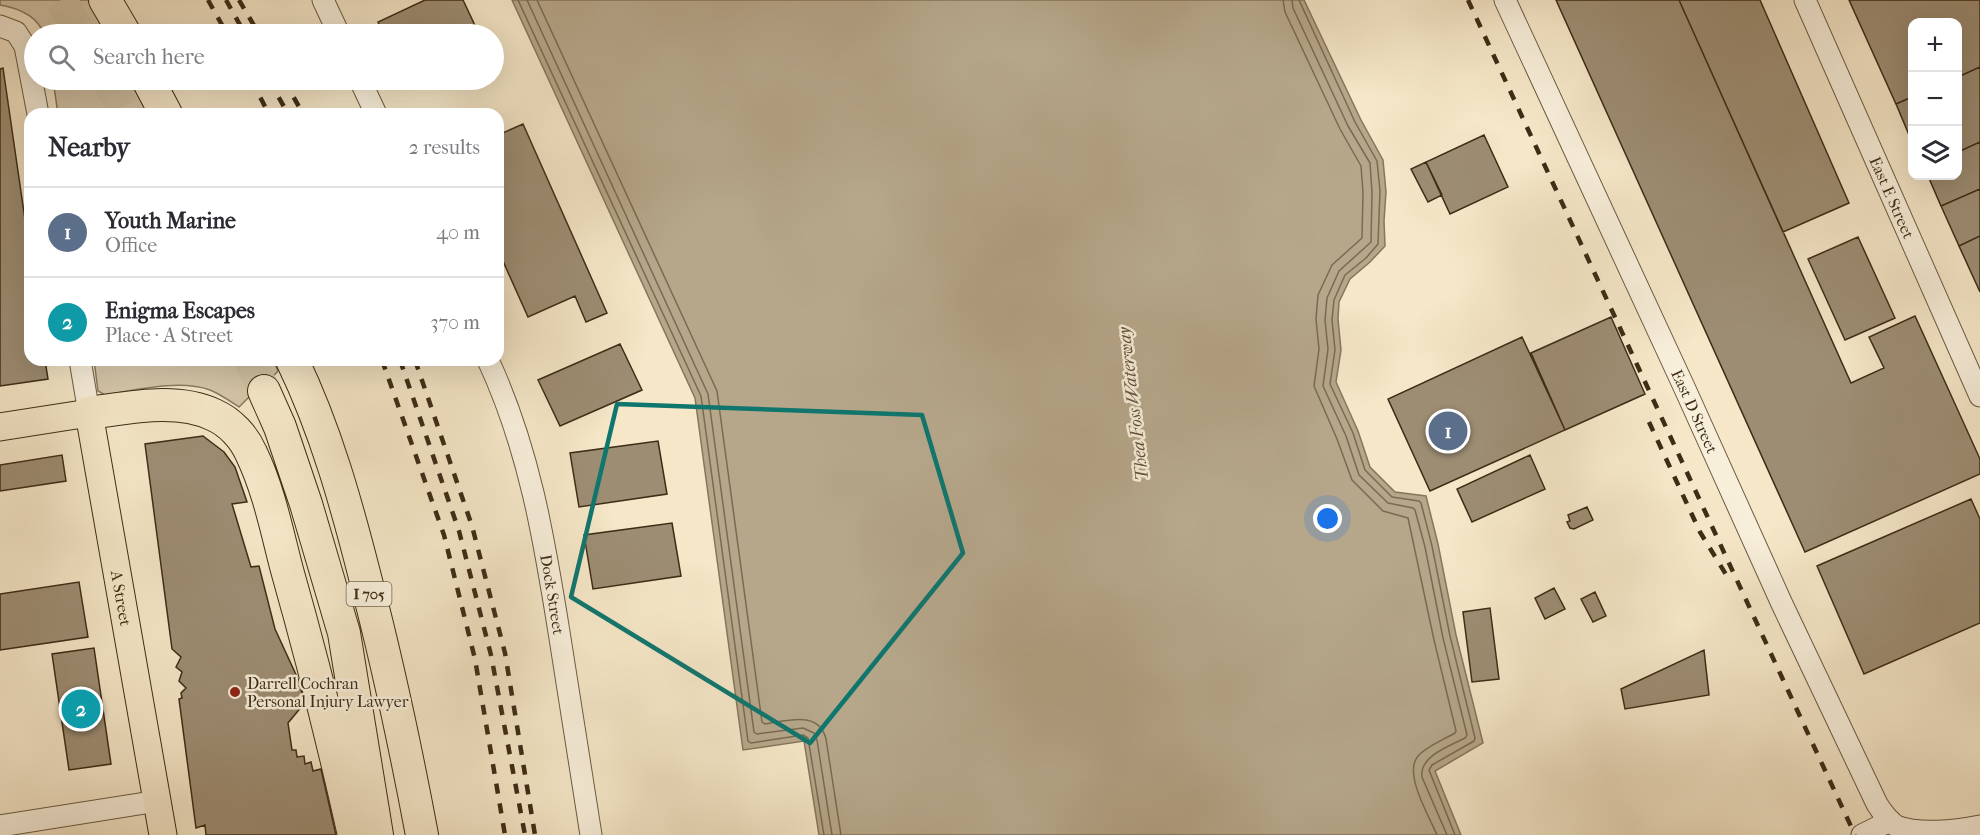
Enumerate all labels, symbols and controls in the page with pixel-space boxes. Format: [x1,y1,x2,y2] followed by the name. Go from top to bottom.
[1908,18,1962,180] map controls
[1908,18,1962,72] button: +
[24,24,504,90] search box
[45,41,78,74] icon: search
[93,44,205,70] text: Search here
[1908,72,1962,126] button: −
[1908,126,1962,180] button: layers
[48,132,130,163] text: Nearby
[409,136,480,159] text: 2 results
[1865,154,1918,242] street label: East E Street
[105,208,236,234] text: Youth Marine
[64,221,71,244] text: 1
[436,221,480,244] text: 40 m
[105,234,157,257] text: Office
[105,298,255,324] text: Enigma Escapes
[62,311,73,334] text: 2
[430,311,480,334] text: 370 m
[105,324,233,347] text: Place · A Street
[1114,325,1153,482] water label: Thea Foss Waterway
[1667,366,1722,457] street label: East D Street
[1428,408,1468,454] pin: 1
[1313,504,1342,533] your location
[536,553,568,636] street label: Dock Street
[107,568,135,628] street label: A Street
[346,582,392,606] road number: I 705
[247,674,409,711] place label: Darrell Cochran Personal Injury Lawyer
[228,685,242,699] marker: Darrell Cochran Personal Injury Lawyer
[62,686,100,732] pin: 2

